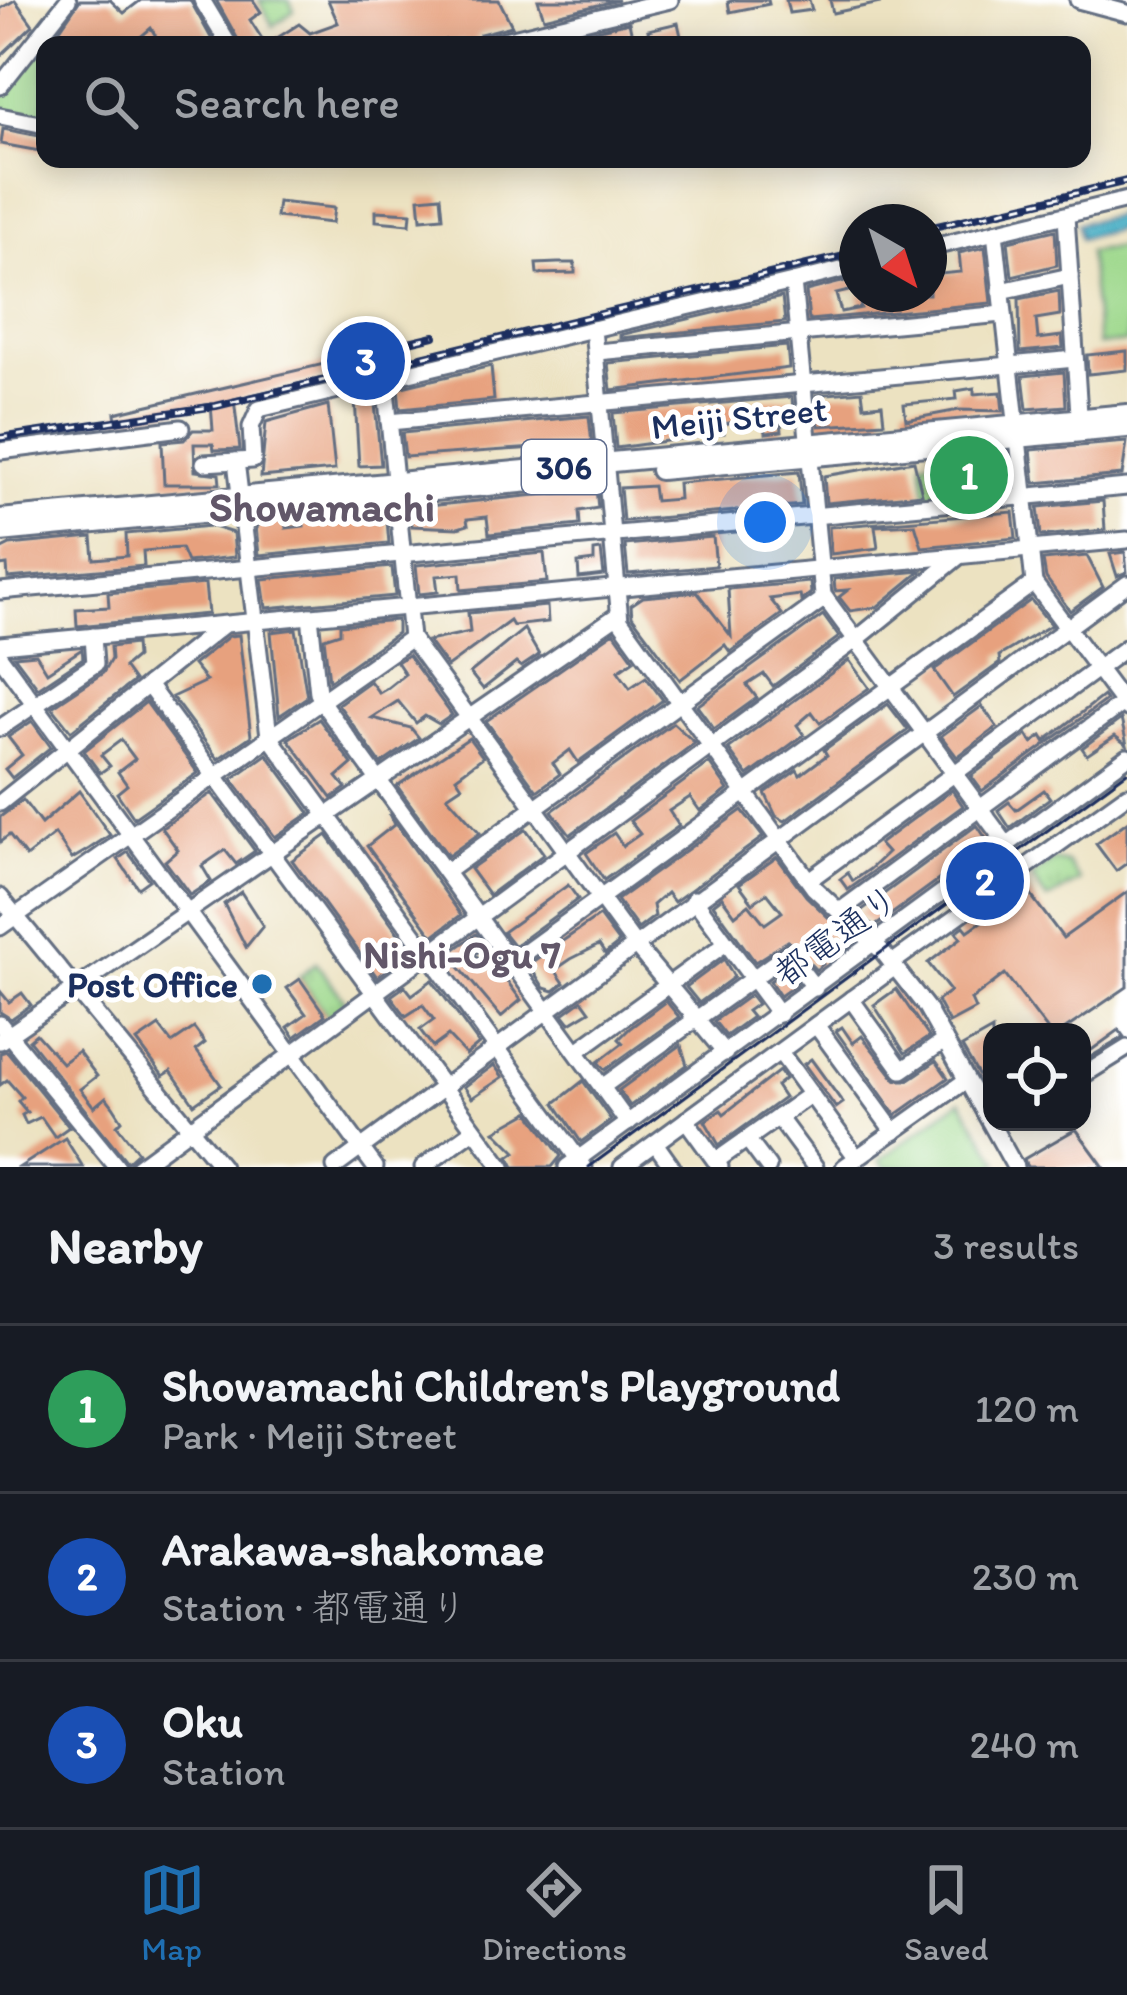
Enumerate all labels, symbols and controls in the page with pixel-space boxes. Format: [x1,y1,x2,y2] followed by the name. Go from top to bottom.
[36,36,1091,168] search box
[78,69,144,135] icon: search
[174,75,400,129] text: Search here
[839,204,947,312] north arrow
[327,316,405,406] pin: 3
[649,387,829,448] street label: Meiji Street
[930,430,1008,520] pin: 1
[522,440,606,494] road number: 306
[209,481,435,532] district label: Showamachi
[735,492,795,552] your location
[946,836,1024,926] pin: 2
[765,876,907,995] street label: 都電通り
[363,931,561,978] district label: Nishi-Ogu 7
[67,963,238,1006] place label: Post Office
[249,971,275,997] marker: Post Office
[983,1023,1091,1131] map controls
[983,1023,1091,1131] button: locate
[48,1215,203,1276] text: Nearby
[933,1222,1079,1269] text: 3 results
[162,1358,840,1412] text: Showamachi Children's Playground
[78,1385,96,1432] text: 1
[975,1385,1079,1432] text: 120 m
[162,1412,457,1459] text: Park · Meiji Street
[162,1522,545,1576] text: Arakawa-shakomae
[77,1553,97,1600] text: 2
[972,1553,1079,1600] text: 230 m
[162,1584,468,1631] text: Station · 都電通り
[162,1694,243,1748] text: Oku
[76,1721,98,1768] text: 3
[969,1721,1079,1768] text: 240 m
[162,1748,285,1795] text: Station
[139,1857,205,1968] tab: Map
[482,1857,627,1968] tab: Directions
[904,1857,988,1968] tab: Saved

